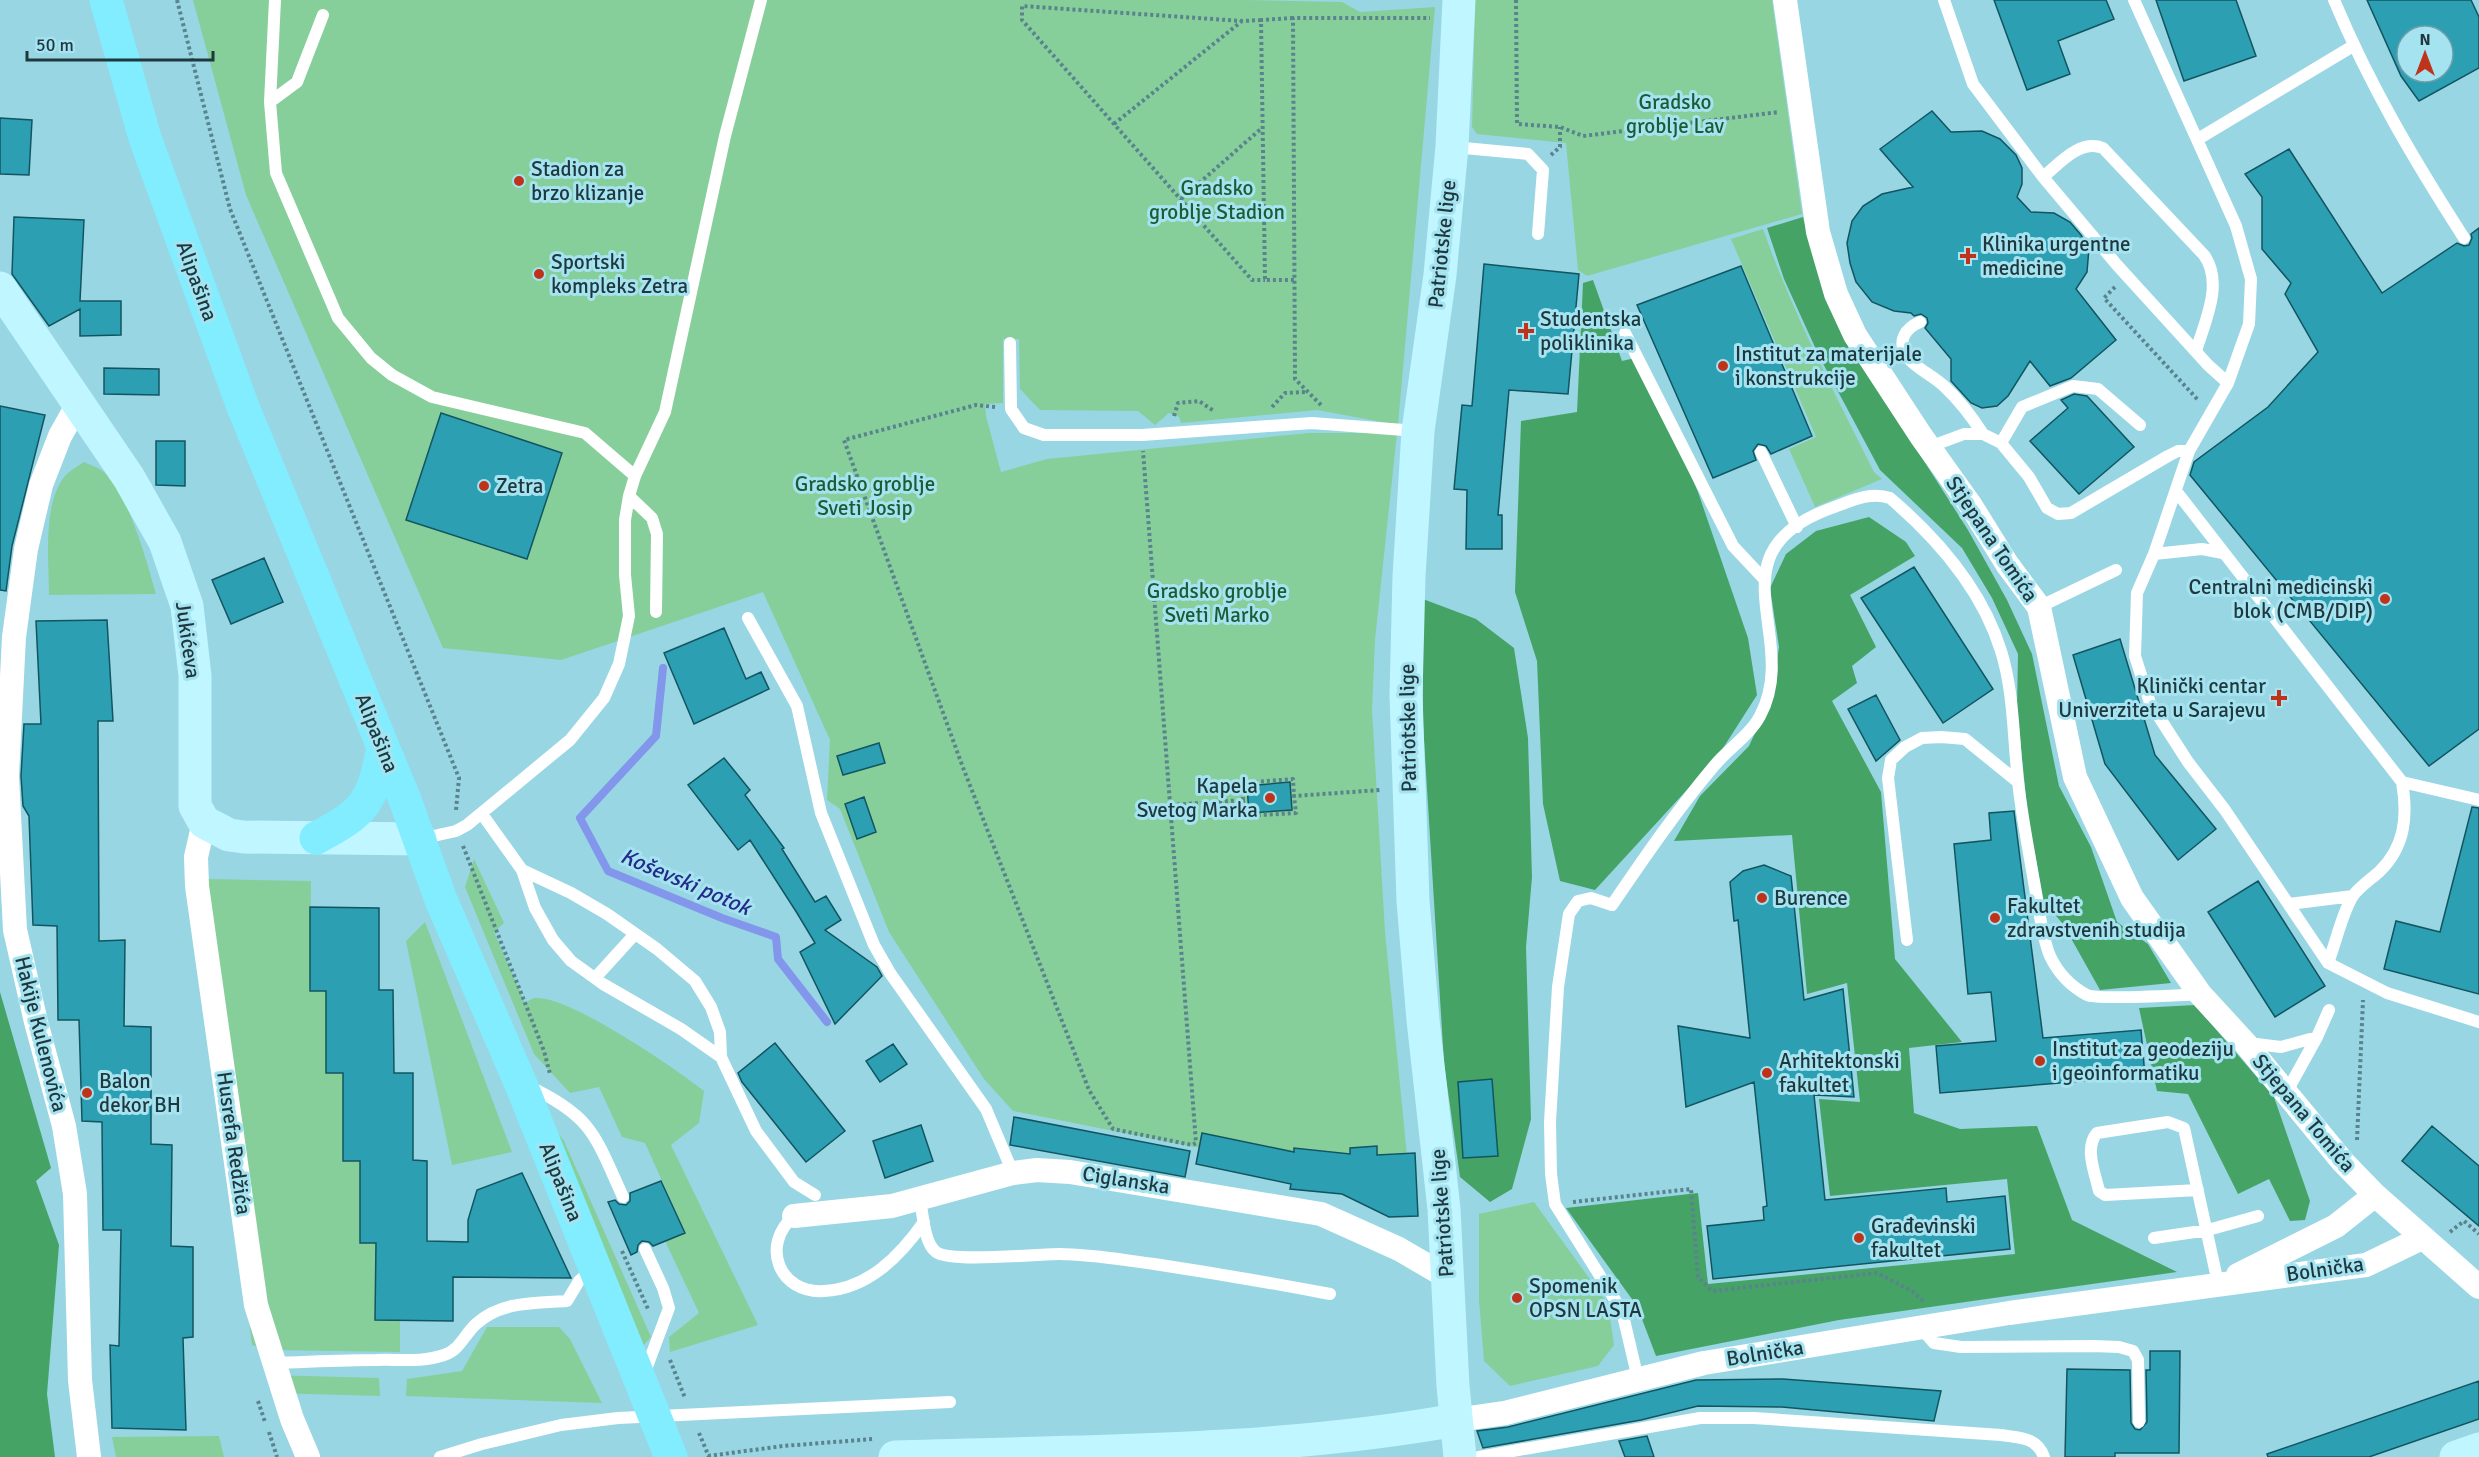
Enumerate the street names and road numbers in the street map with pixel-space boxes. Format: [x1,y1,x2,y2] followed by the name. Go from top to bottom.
[1422,179,1462,309] street label: Patriotske lige
[171,237,223,325] street label: Alipašina
[1940,471,2044,607] street label: Stjepana Tomića
[170,600,206,680] street label: Jukićeva
[1394,663,1422,793] street label: Patriotske lige
[349,690,405,776] street label: Alipašina
[9,953,73,1115] street label: Hakije Kulenovića
[2247,1049,2361,1177] street label: Stjepana Tomića
[211,1070,257,1216] street label: Husrefa Redžića
[533,1139,589,1225] street label: Alipašina
[1425,1148,1459,1278] street label: Patriotske lige
[1080,1160,1172,1200] street label: Ciglanska
[2285,1251,2365,1287] street label: Bolnička
[1724,1334,1806,1372] street label: Bolnička

